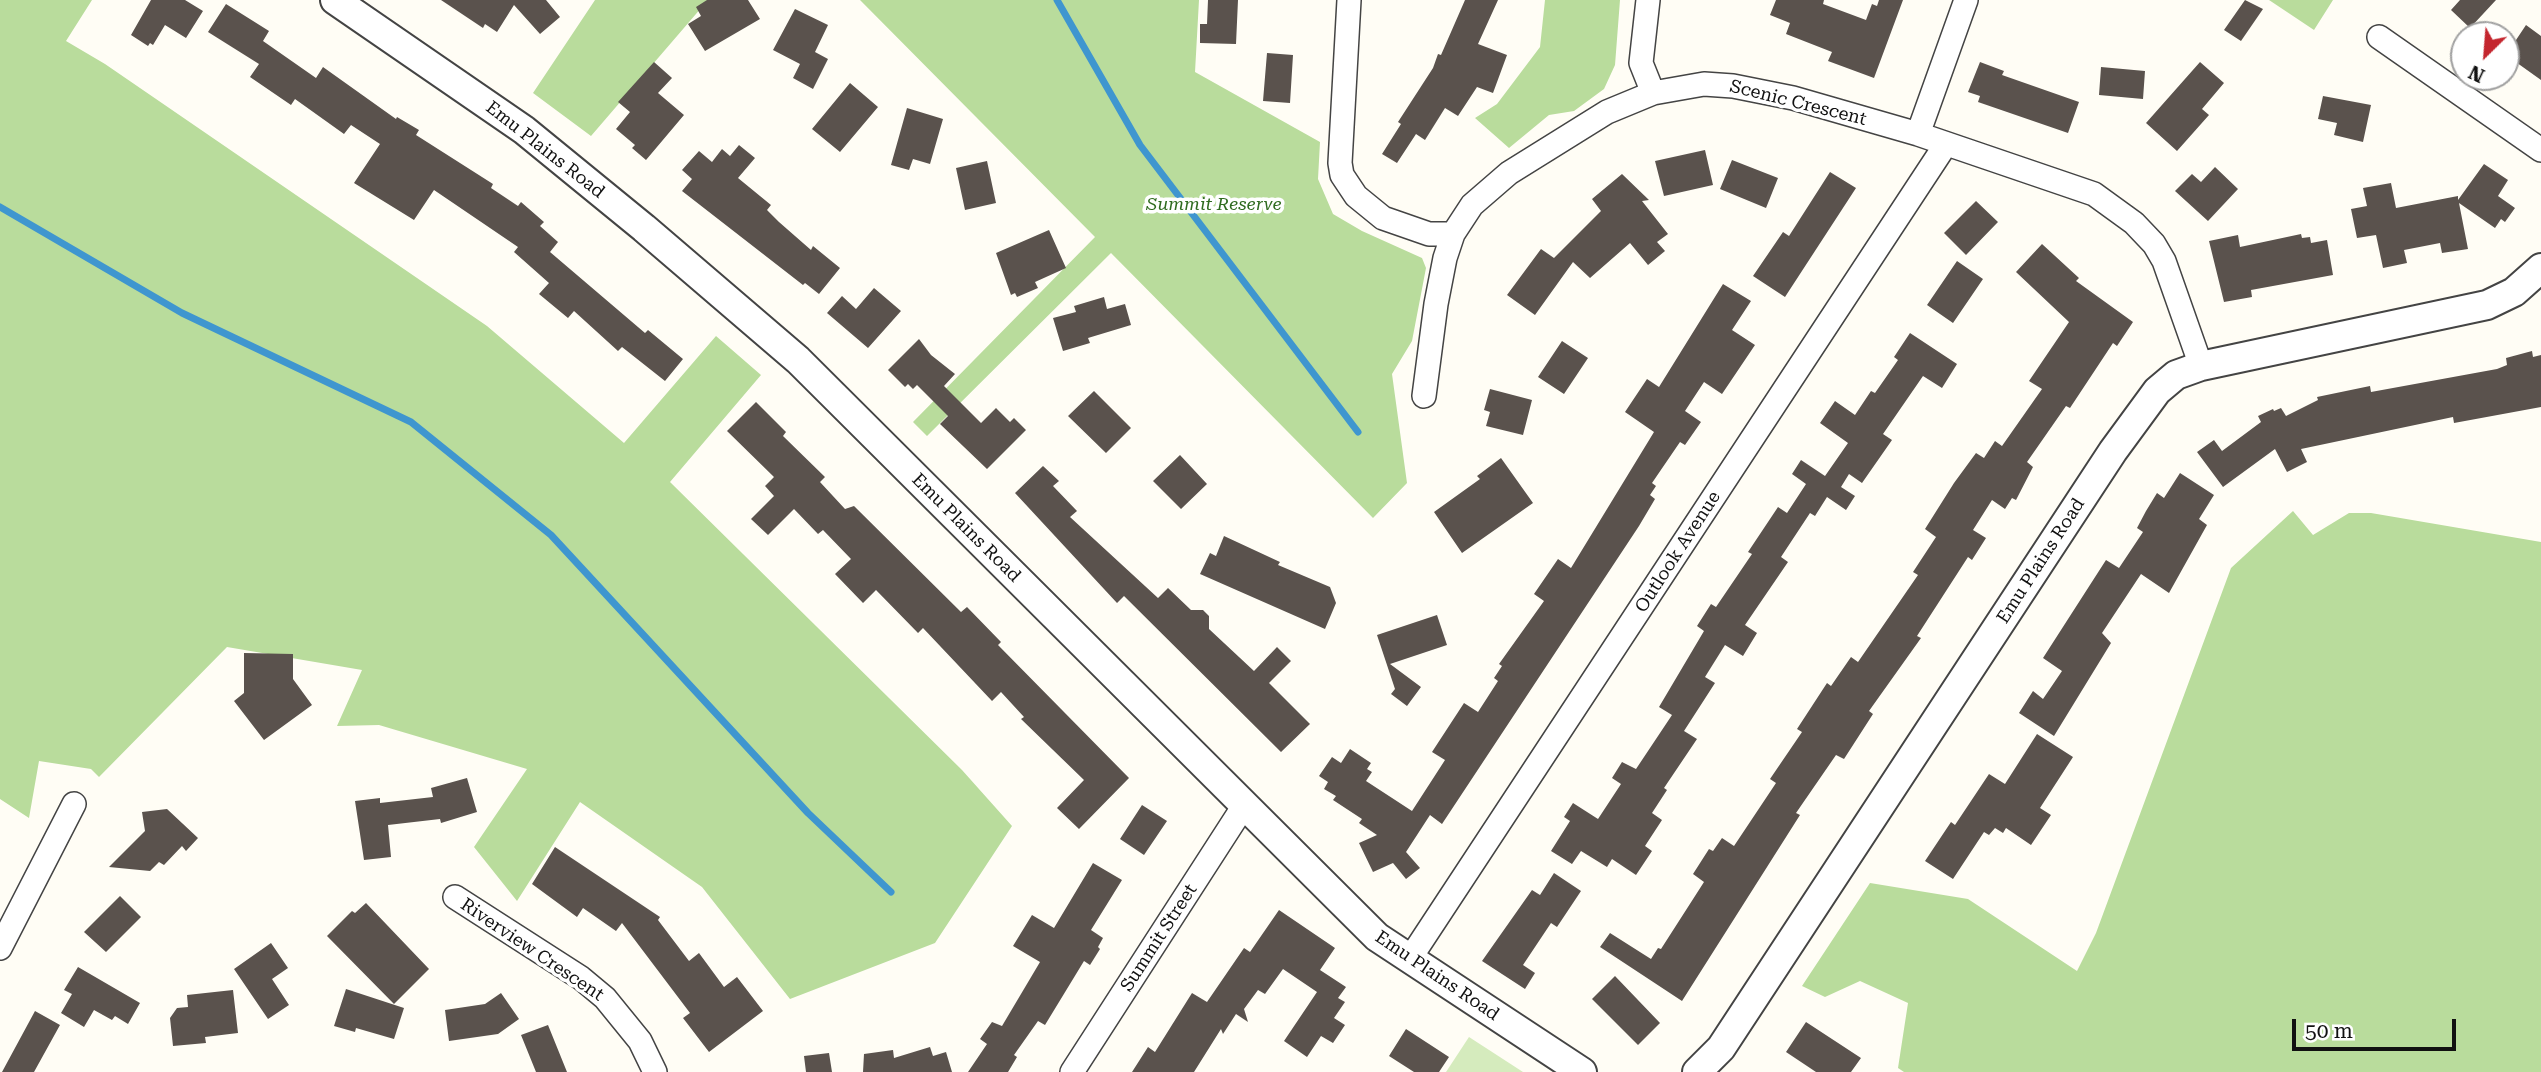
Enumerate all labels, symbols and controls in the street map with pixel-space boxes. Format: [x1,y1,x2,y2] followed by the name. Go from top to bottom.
[2450,21,2520,91] north arrow
[2465,60,2488,87] text: N
[1727,76,1869,130] street label: Scenic Crescent
[481,97,609,203] street label: Emu Plains Road
[1146,194,1282,216] park label: Summit Reserve
[907,469,1025,587] street label: Emu Plains Road
[1631,487,1725,617] street label: Outlook Avenue
[1992,494,2090,628] street label: Emu Plains Road
[1116,880,1202,996] street label: Summit Street
[456,894,608,1006] street label: Riverview Crescent
[1371,927,1503,1025] street label: Emu Plains Road
[2296,1006,2460,1050] scale bar
[2305,1019,2353,1043] text: 50 m

